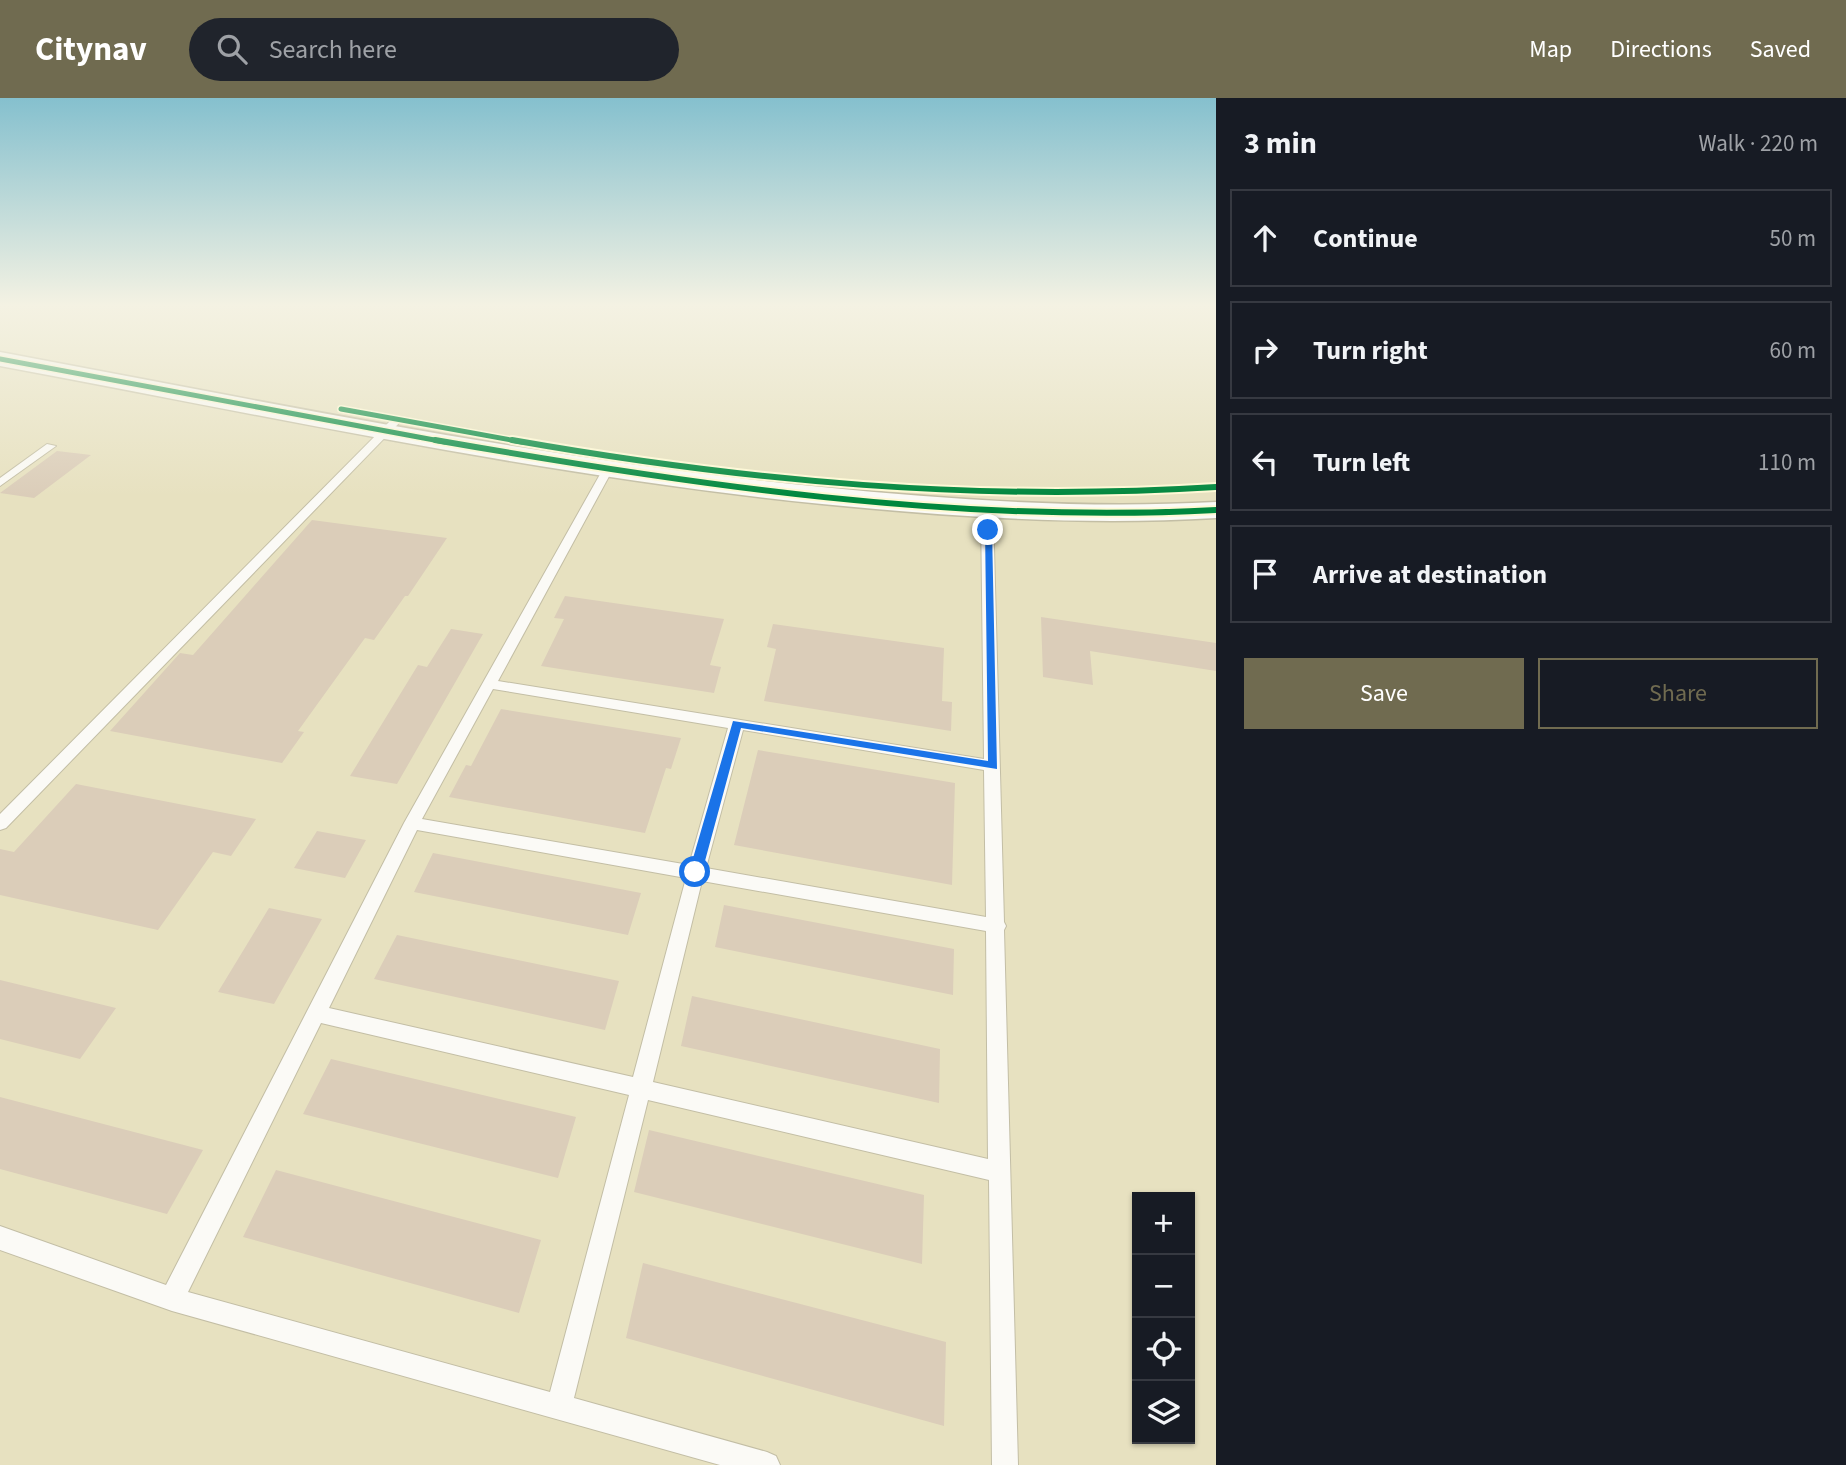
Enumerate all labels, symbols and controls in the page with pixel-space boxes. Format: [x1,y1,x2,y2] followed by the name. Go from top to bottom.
[189,18,679,81] search box
[35,26,147,73] text: Citynav
[213,30,251,68] icon: search
[269,31,397,68] text: Search here
[1529,32,1572,67] text: Map
[1610,32,1712,67] text: Directions
[1750,32,1811,67] text: Saved
[1244,122,1317,165] text: 3 min
[1699,127,1818,160] text: Walk · 220 m
[1246,219,1284,257] icon: ahead
[1313,220,1418,257] text: Continue
[1769,222,1816,255] text: 50 m
[1246,331,1284,369] icon: right
[1313,332,1428,369] text: Turn right
[1769,334,1816,367] text: 60 m
[1246,443,1284,481] icon: left
[1313,444,1410,481] text: Turn left
[1758,446,1816,479] text: 110 m
[972,514,1003,545] route end
[1246,555,1284,593] icon: arrive
[1313,556,1547,593] text: Arrive at destination
[1244,658,1524,729] button: Save
[1538,658,1818,729] button: Share
[679,856,710,887] route start
[1132,1192,1195,1444] map controls
[1132,1192,1195,1255] button: +
[1132,1255,1195,1318] button: −
[1132,1318,1195,1381] button: locate
[1132,1381,1195,1444] button: layers

